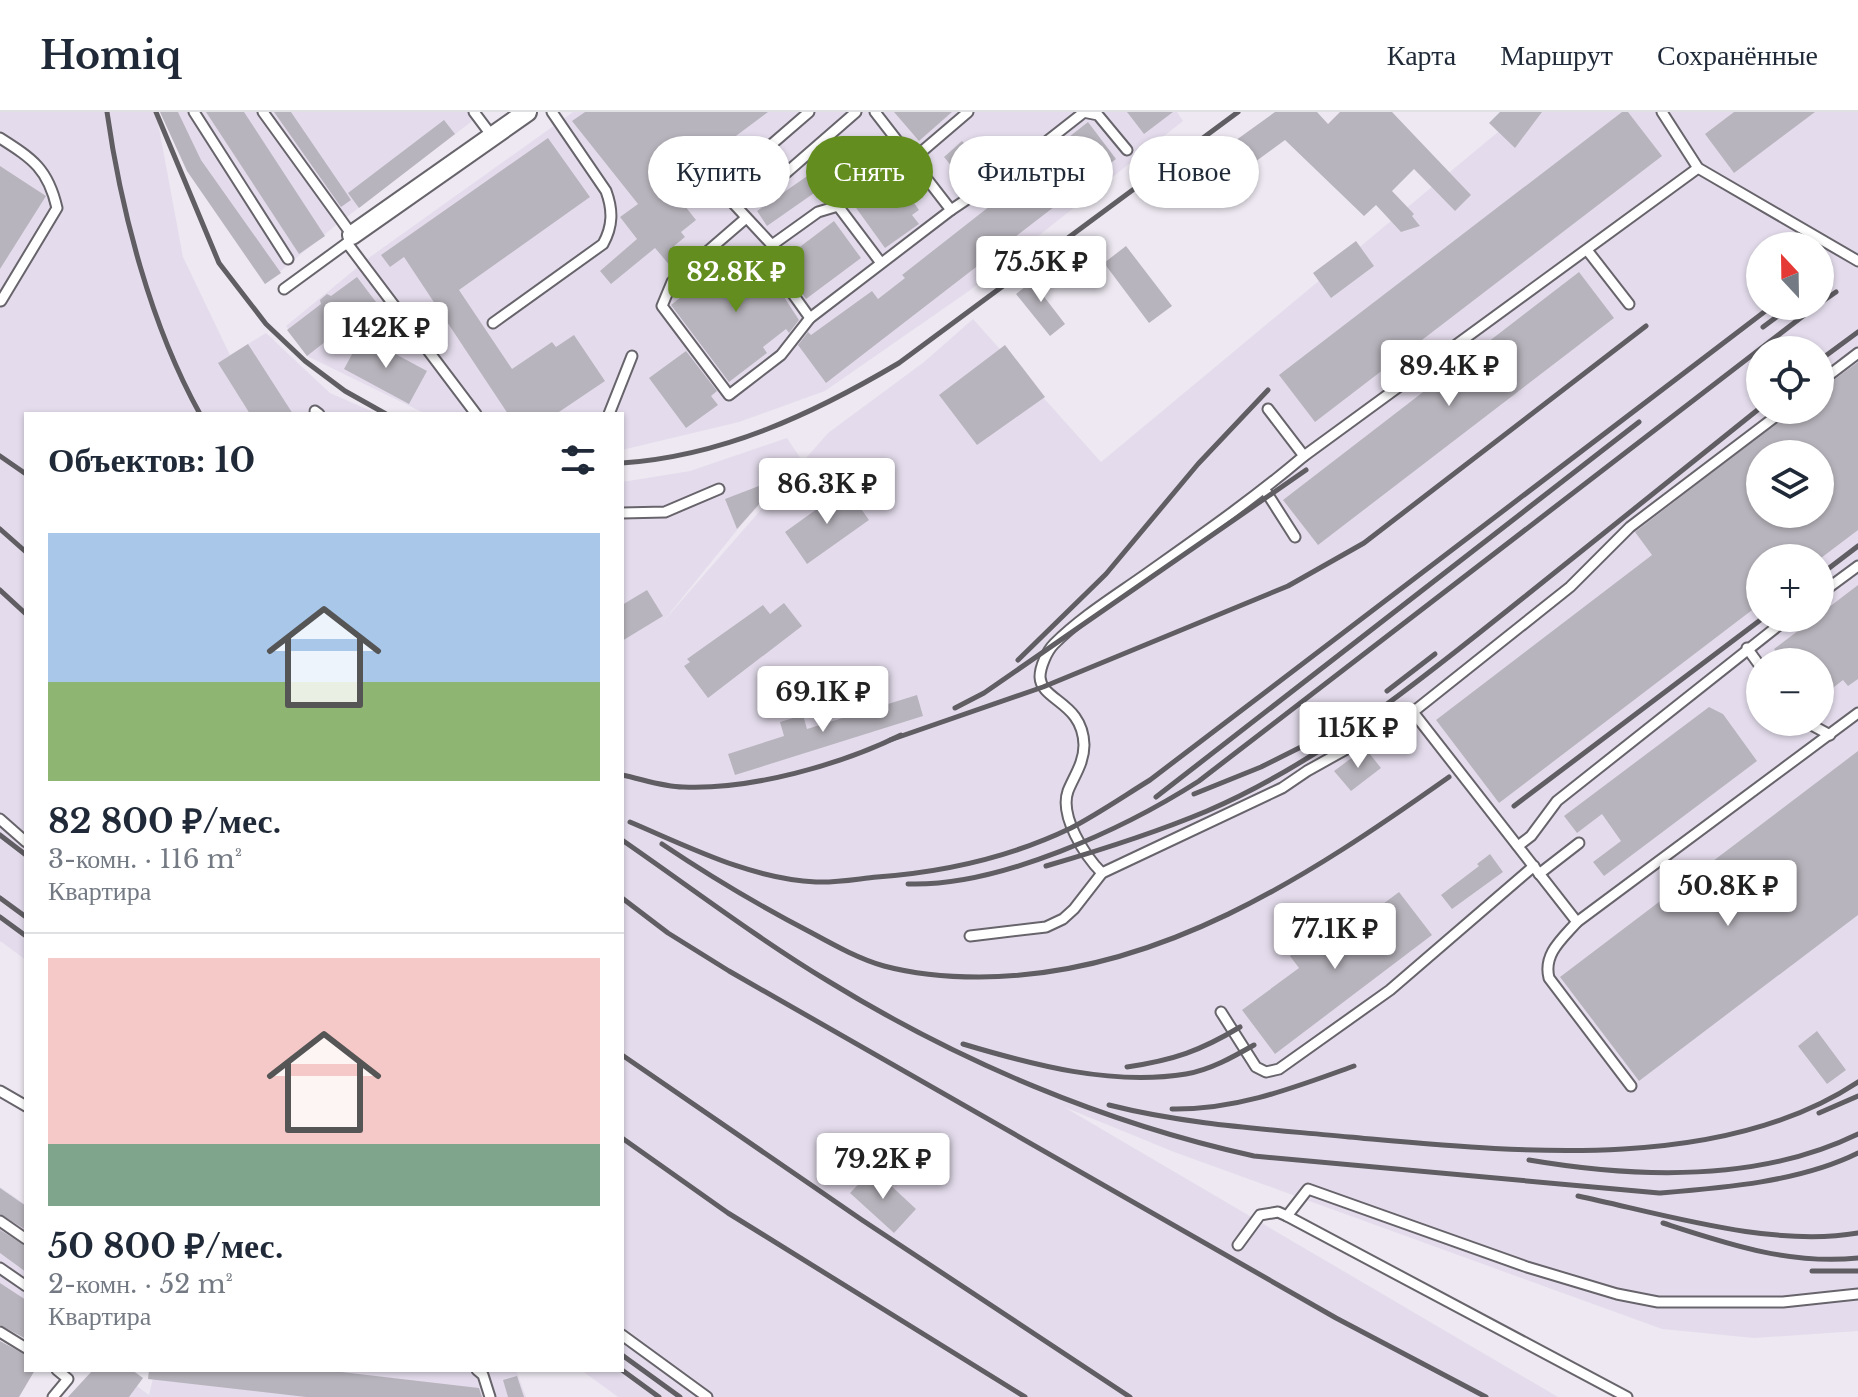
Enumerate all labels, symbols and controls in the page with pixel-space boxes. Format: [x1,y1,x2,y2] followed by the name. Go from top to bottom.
[40,32,181,79] text: Homiq
[1387,38,1456,73] text: Карта
[1500,38,1613,73] text: Маршрут
[1657,38,1818,73] text: Сохранённые
[648,136,790,208] chip: Купить
[806,136,933,208] chip: Снять
[949,136,1113,208] chip: Фильтры
[1129,136,1259,208] chip: Новое
[1746,232,1834,320] north arrow
[1746,232,1834,736] map controls
[967,236,1115,304] pin: 75.5K ₽
[662,246,810,314] pin: 82.8K ₽
[994,246,1088,278] text: 75.5K ₽
[686,256,786,288] text: 82.8K ₽
[321,302,451,370] pin: 142K ₽
[342,312,430,344] text: 142K ₽
[1746,336,1834,424] button: locate
[1375,340,1523,408] pin: 89.4K ₽
[1399,350,1499,382] text: 89.4K ₽
[556,438,600,482] icon: filters
[48,439,255,481] text: Объектов: 10
[1746,440,1834,528] button: layers
[753,458,901,526] pin: 86.3K ₽
[777,468,877,500] text: 86.3K ₽
[1746,544,1834,632] button: +
[252,585,396,729] icon: home
[1746,648,1834,736] button: −
[749,666,897,734] pin: 69.1K ₽
[775,676,871,708] text: 69.1K ₽
[1293,702,1423,770] pin: 115K ₽
[1318,712,1398,744] text: 115K ₽
[48,800,281,842] text: 82 800 ₽/мес.
[48,843,242,875] text: 3-комн. · 116 m²
[1654,860,1802,928] pin: 50.8K ₽
[1678,870,1778,902] text: 50.8K ₽
[48,875,151,907] text: Квартира
[1261,903,1409,971] pin: 77.1K ₽
[1292,913,1378,945] text: 77.1K ₽
[252,1010,396,1154] icon: home
[809,1133,957,1201] pin: 79.2K ₽
[835,1143,931,1175] text: 79.2K ₽
[48,1225,284,1267] text: 50 800 ₽/мес.
[48,1268,233,1300] text: 2-комн. · 52 m²
[48,1300,151,1332] text: Квартира

